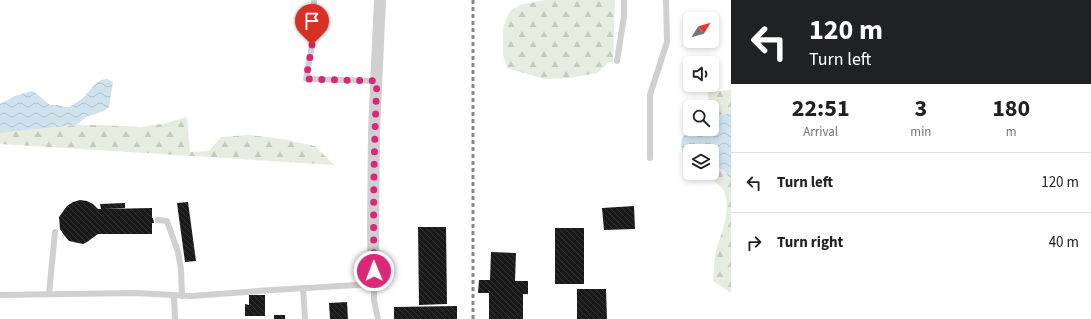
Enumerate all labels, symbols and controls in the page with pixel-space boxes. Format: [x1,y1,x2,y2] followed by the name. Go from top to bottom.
[295,4,329,45] pin
[301,10,323,32] icon: arrive
[809,10,883,50] text: 120 m
[683,12,719,48] north arrow
[683,12,719,180] map controls
[743,16,795,68] icon: left
[809,47,871,72] text: Turn left
[683,56,719,92] button: sound
[792,91,850,126] text: 22:51
[915,91,927,126] text: 3
[992,91,1030,126] text: 180
[683,100,719,136] button: search
[803,123,838,141] text: Arrival
[910,123,931,141] text: min
[1006,123,1017,141] text: m
[683,144,719,180] button: layers
[743,172,765,194] icon: left
[777,172,833,193] text: Turn left
[1041,172,1079,193] text: 120 m
[743,232,765,254] icon: right
[777,232,843,253] text: Turn right
[1049,232,1079,253] text: 40 m
[353,250,395,292] position arrow

